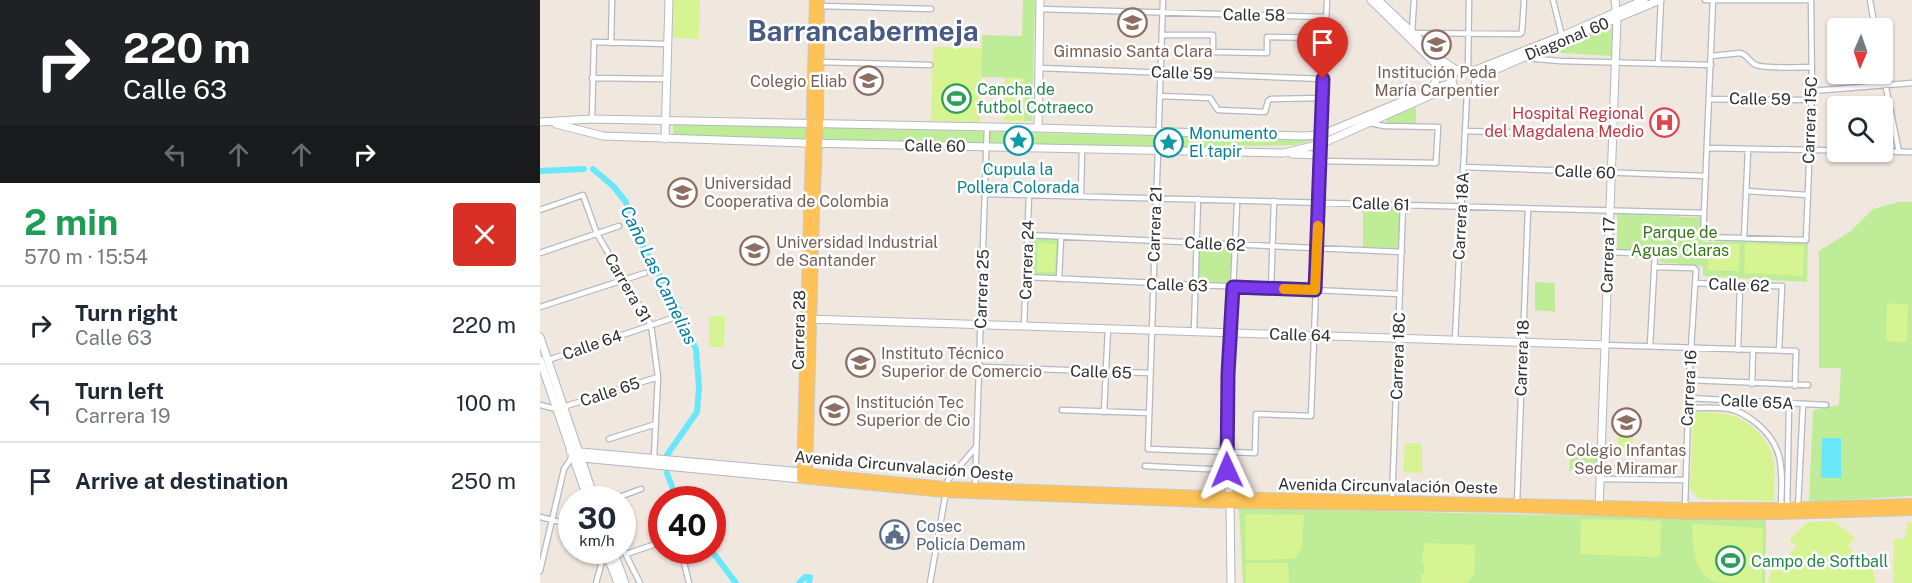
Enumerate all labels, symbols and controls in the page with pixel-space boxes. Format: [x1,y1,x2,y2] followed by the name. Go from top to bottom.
[1223,5,1285,25] street label: Calle 58
[1117,7,1149,39] school or university icon: Gimnasio Santa Clara
[1522,13,1612,64] street label: Diagonal 60
[747,14,979,47] district label: Barrancabermeja
[1297,17,1348,79] pin
[1827,18,1893,84] north arrow
[1827,18,1893,162] map controls
[123,23,251,72] text: 220 m
[24,24,102,102] icon: right
[1306,26,1339,59] icon: arrive
[1421,28,1453,60] school or university icon: Institución Peda María Carpentier
[1053,42,1213,61] place label: Gimnasio Santa Clara
[1151,62,1213,84] street label: Calle 59
[1375,63,1499,100] place label: Institución Peda María Carpentier
[852,65,884,97] school or university icon: Colegio Eliab
[750,72,847,91] place label: Colegio Eliab
[123,73,227,105] text: Calle 63
[1799,76,1821,164] street label: Carrera 15C
[977,80,1094,117] place label: Cancha de futbol Cotraeco
[940,82,972,114] sports icon: Cancha de futbol Cotraeco
[1729,89,1791,109] street label: Calle 59
[1827,96,1893,162] button: search
[1484,104,1644,141] place label: Hospital Regional del Magdalena Medio
[1649,106,1681,138] hospital icon: Hospital Regional del Magdalena Medio
[1189,124,1278,161] place label: Monumento El tapir
[1002,125,1034,157] place icon: Cupula la Pollera Colorada
[1152,126,1184,158] place icon: Monumento El tapir
[904,136,966,156] street label: Calle 60
[159,138,192,171] icon: left
[222,138,255,171] icon: ahead
[285,138,318,171] icon: ahead
[348,138,381,171] icon: right
[957,160,1079,197] place label: Cupula la Pollera Colorada
[1554,161,1616,183] street label: Calle 60
[1449,171,1473,261] street label: Carrera 18A
[704,174,889,211] place label: Universidad Cooperativa de Colombia
[667,176,699,208] school or university icon: Universidad Cooperativa de Colombia
[1144,186,1166,262] street label: Carrera 21
[1352,193,1410,215] street label: Calle 61
[24,201,118,243] text: 2 min
[616,202,702,348] water label: Caño Las Camelias
[453,203,516,266] button: close
[1597,217,1619,293] street label: Carrera 17
[1016,220,1038,300] street label: Carrera 24
[1631,223,1729,260] park label: Parque de Aguas Claras
[776,233,938,270] place label: Universidad Industrial de Santander
[1184,233,1246,255] street label: Calle 62
[739,235,771,267] school or university icon: Universidad Industrial de Santander
[24,245,148,269] text: 570 m · 15:54
[971,249,993,329] street label: Carrera 25
[601,250,655,326] street label: Carrera 31
[1146,274,1208,296] street label: Calle 63
[1708,274,1770,296] street label: Calle 62
[789,290,809,370] street label: Carrera 28
[75,300,178,326] text: Turn right
[24,309,57,342] icon: right
[452,312,516,338] text: 220 m
[1387,312,1409,400] street label: Carrera 18C
[1511,319,1533,397] street label: Carrera 18
[1269,324,1331,346] street label: Calle 64
[75,326,152,350] text: Calle 63
[560,326,624,364] street label: Calle 64
[881,344,1042,381] place label: Instituto Técnico Superior de Comercio
[844,346,876,378] school or university icon: Instituto Técnico Superior de Comercio
[1678,349,1700,427] street label: Carrera 16
[1070,361,1132,383] street label: Calle 65
[578,373,642,411] street label: Calle 65
[75,378,164,404] text: Turn left
[24,387,57,420] icon: left
[456,390,516,416] text: 100 m
[1720,391,1794,413] street label: Calle 65A
[856,393,970,430] place label: Institución Tec Superior de Cio
[819,395,851,427] school or university icon: Institución Tec Superior de Cio
[75,404,171,428] text: Carrera 19
[1610,406,1642,438] school or university icon: Colegio Infantas Sede Miramar
[1195,438,1259,502] position arrow
[1566,441,1686,478] place label: Colegio Infantas Sede Miramar
[794,447,1014,485] street label: Avenida Circunvalación Oeste
[24,465,57,498] icon: arrive
[75,468,288,494] text: Arrive at destination
[451,468,516,494] text: 250 m
[1278,475,1498,497] street label: Avenida Circunvalación Oeste
[648,486,726,564] speed limit sign: 40
[577,500,617,536] text: 30
[916,517,1026,554] place label: Cosec Policía Demam
[879,519,911,551] public building icon: Cosec Policía Demam
[579,532,615,549] text: km/h
[1714,545,1746,577] sports icon: Campo de Softball
[1751,552,1889,571] place label: Campo de Softball

